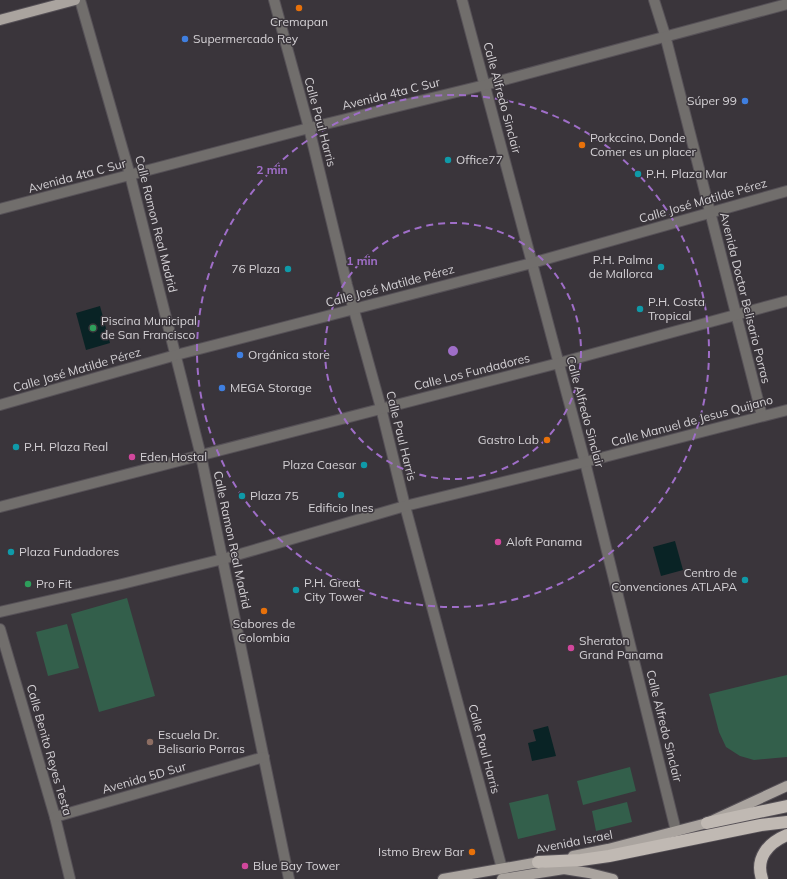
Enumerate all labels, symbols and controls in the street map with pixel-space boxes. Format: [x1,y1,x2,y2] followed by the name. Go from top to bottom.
[294,3,304,13] marker: Cremapan
[270,14,328,29] place label: Cremapan
[193,31,299,46] place label: Supermercado Rey
[180,34,190,44] marker: Supermercado Rey
[480,40,525,156] street label: Calle Alfredo Sinclair
[340,74,442,113] street label: Avenida 4ta C Sur
[301,75,340,168] street label: Calle Paul Harris
[687,93,737,108] place label: Súper 99
[740,96,750,106] marker: Súper 99
[590,130,696,159] place label: Porkccino, Donde Comer es un placer
[577,140,587,150] marker: Porkccino, Donde Comer es un placer
[456,152,503,167] place label: Office77
[132,154,181,294] street label: Calle Ramon Real Madrid
[26,155,128,196] street label: Avenida 4ta C Sur
[443,155,453,165] marker: Office77
[256,162,288,177] text: 2 min
[646,166,728,181] place label: P.H. Plaza Mar
[633,169,643,179] marker: P.H. Plaza Mar
[637,175,769,226] street label: Calle José Matilde Pérez
[717,211,774,385] street label: Avenida Doctor Belisario Porras
[589,252,653,281] place label: P.H. Palma de Mallorca
[346,253,378,268] text: 1 min
[231,261,280,276] place label: 76 Plaza
[324,261,456,310] street label: Calle José Matilde Pérez
[656,262,666,272] marker: P.H. Palma de Mallorca
[283,264,293,274] marker: 76 Plaza
[648,294,705,323] place label: P.H. Costa Tropical
[635,304,645,314] marker: P.H. Costa Tropical
[101,313,197,342] place label: Piscina Municipal de San Francisco
[88,323,98,333] marker: Piscina Municipal de San Francisco
[11,344,143,395] street label: Calle José Matilde Pérez
[446,344,460,358] centre of rings
[248,347,330,362] place label: Orgánica store
[235,350,245,360] marker: Orgánica store
[412,350,531,393] street label: Calle Los Fundadores
[563,354,608,470] street label: Calle Alfredo Sinclair
[230,380,312,395] place label: MEGA Storage
[217,383,227,393] marker: MEGA Storage
[383,389,420,482] street label: Calle Paul Harris
[609,392,775,449] street label: Calle Manuel de Jesus Quijano
[478,432,539,447] place label: Gastro Lab
[542,435,552,445] marker: Gastro Lab
[24,439,108,454] place label: P.H. Plaza Real
[11,442,21,452] marker: P.H. Plaza Real
[140,449,207,464] place label: Eden Hostal
[127,452,137,462] marker: Eden Hostal
[282,457,357,472] place label: Plaza Caesar
[359,460,369,470] marker: Plaza Caesar
[211,470,254,610] street label: Calle Ramon Real Madrid
[250,488,299,503] place label: Plaza 75
[336,490,346,500] marker: Edificio Ines
[237,491,247,501] marker: Plaza 75
[308,500,374,515] place label: Edificio Ines
[506,534,582,549] place label: Aloft Panama
[493,537,503,547] marker: Aloft Panama
[19,544,119,559] place label: Plaza Fundadores
[6,547,16,557] marker: Plaza Fundadores
[611,565,737,594] place label: Centro de Convenciones ATLAPA
[304,575,364,604] place label: P.H. Great City Tower
[740,575,750,585] marker: Centro de Convenciones ATLAPA
[36,576,72,591] place label: Pro Fit
[23,579,33,589] marker: Pro Fit
[291,585,301,595] marker: P.H. Great City Tower
[259,606,269,616] marker: Sabores de Colombia
[233,616,295,645] place label: Sabores de Colombia
[579,633,663,662] place label: Sheraton Grand Panama
[566,643,576,653] marker: Sheraton Grand Panama
[643,668,686,784] street label: Calle Alfredo Sinclair
[24,682,75,817] street label: Calle Benito Reyes Testa
[465,702,504,795] street label: Calle Paul Harris
[158,727,245,756] place label: Escuela Dr. Belisario Porras
[145,737,155,747] marker: Escuela Dr. Belisario Porras
[100,758,188,797] street label: Avenida 5D Sur
[534,827,614,856] street label: Avenida Israel
[378,844,465,859] place label: Istmo Brew Bar
[467,847,477,857] marker: Istmo Brew Bar
[253,858,340,873] place label: Blue Bay Tower
[240,861,250,871] marker: Blue Bay Tower

